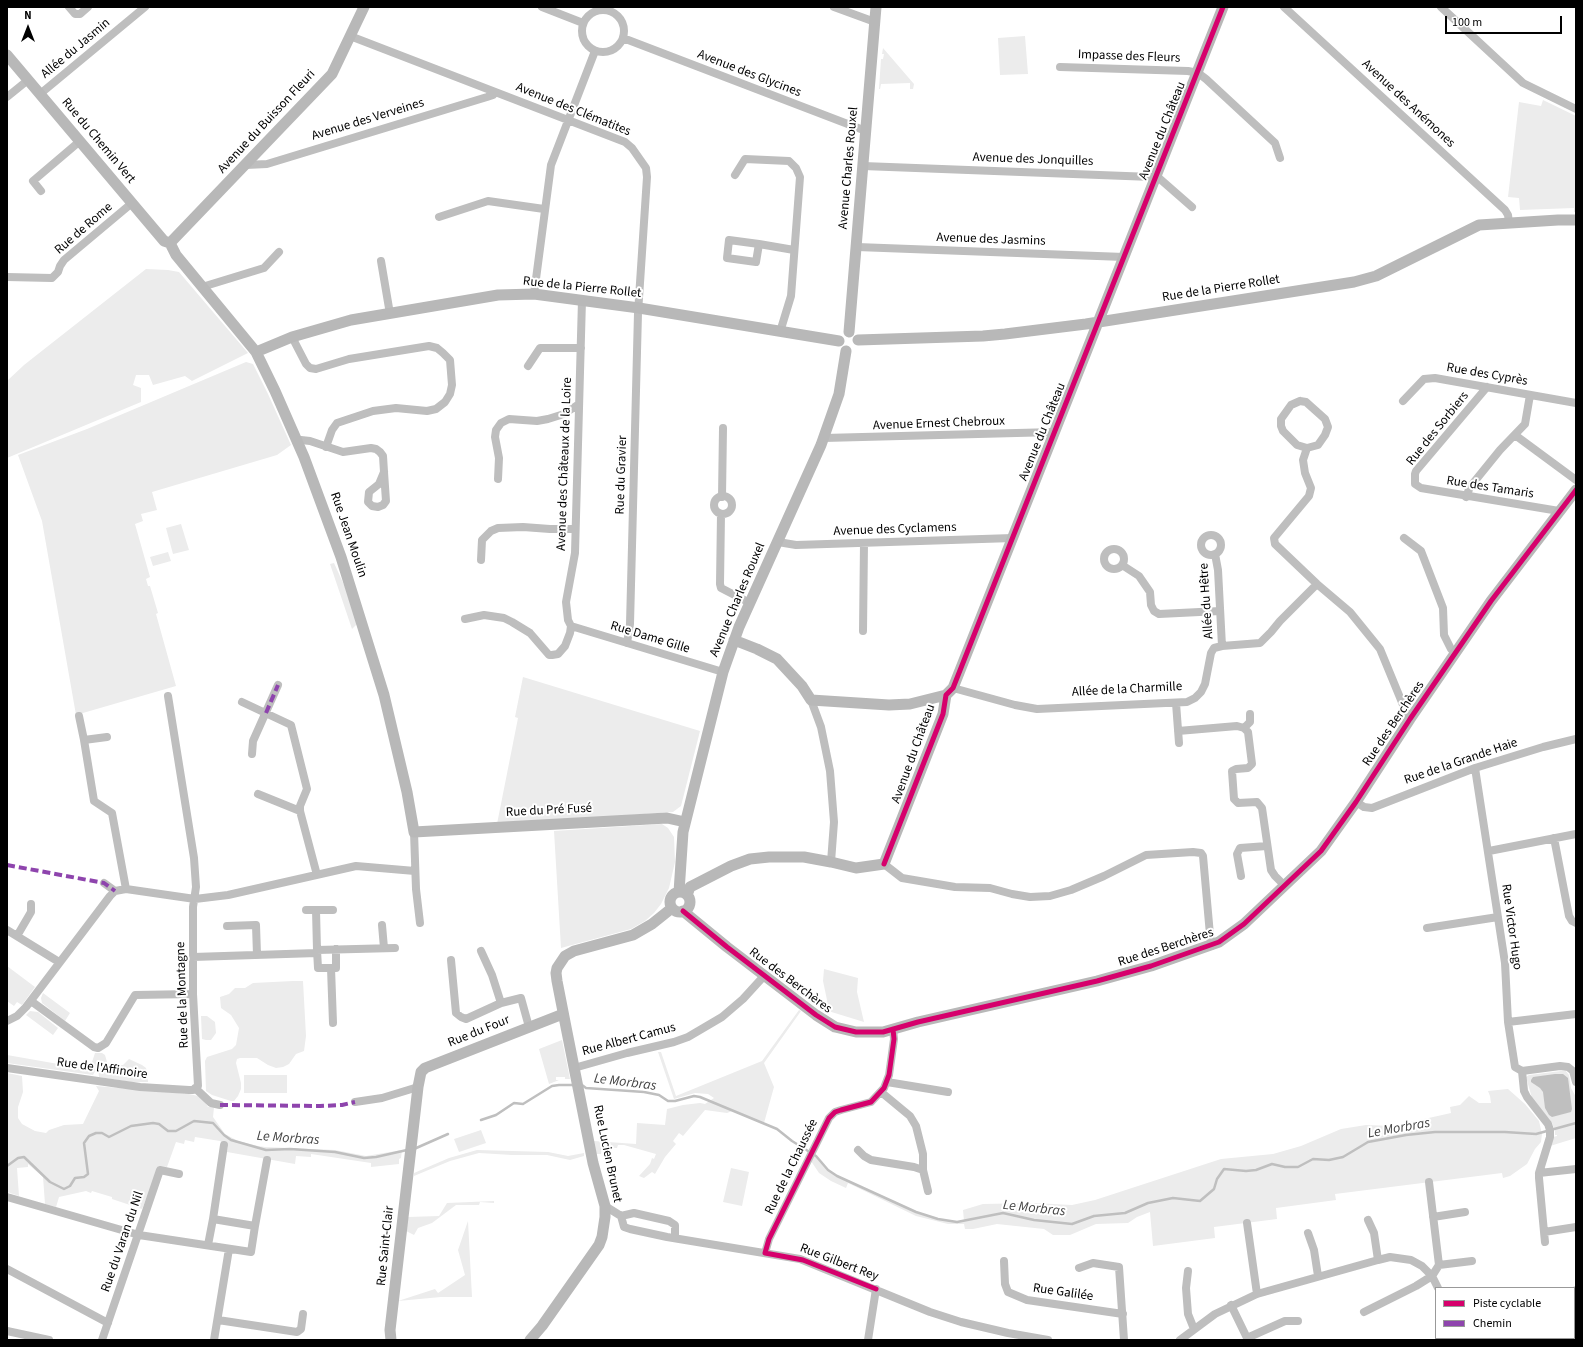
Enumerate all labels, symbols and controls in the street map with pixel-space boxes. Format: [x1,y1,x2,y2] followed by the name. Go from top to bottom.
[8,8,48,48] north arrow
[24,8,32,23] text: N
[1447,8,1564,34] scale bar
[1452,14,1482,31] text: 100 m
[38,16,114,82] street label: Allée du Jasmin
[695,47,803,101] street label: Avenue des Glycines
[1077,47,1181,67] street label: Impasse des Fleurs
[1358,57,1458,151] street label: Avenue des Anémones
[215,67,319,177] street label: Avenue du Buisson Fleuri
[513,80,633,140] street label: Avenue des Clématites
[1136,80,1190,182] street label: Avenue du Château
[58,95,138,187] street label: Rue du Chemin Vert
[310,95,426,145] street label: Avenue des Verveines
[836,106,862,230] street label: Avenue Charles Rouxel
[972,150,1094,170] street label: Avenue des Jonquilles
[52,200,116,258] street label: Rue de Rome
[936,230,1046,250] street label: Avenue des Jasmins
[1161,272,1281,306] street label: Rue de la Pierre Rollet
[522,274,642,302] street label: Rue de la Pierre Rollet
[1445,360,1529,390] street label: Rue des Cyprès
[554,377,576,551] street label: Avenue des Châteaux de la Loire
[1016,381,1070,483] street label: Avenue du Château
[1403,389,1473,469] street label: Rue des Sorbiers
[873,414,1005,434] street label: Avenue Ernest Chebroux
[613,435,631,515] street label: Rue du Gravier
[1445,473,1535,503] street label: Rue des Tamaris
[326,490,370,580] street label: Rue Jean Moulin
[833,520,957,540] street label: Avenue des Cyclamens
[707,540,769,660] street label: Avenue Charles Rouxel
[1197,563,1217,639] street label: Allée du Hêtre
[608,619,692,657] street label: Rue Dame Gille
[1360,678,1428,770] street label: Rue des Berchères
[1071,679,1183,701] street label: Allée de la Charmille
[889,702,939,806] street label: Avenue du Château
[1402,735,1520,789] street label: Rue de la Grande Haie
[505,801,593,821] street label: Rue du Pré Fusé
[1497,883,1525,971] street label: Rue Victor Hugo
[1116,925,1216,971] street label: Rue des Berchères
[173,941,193,1049] street label: Rue de la Montagne
[746,945,834,1017] street label: Rue des Berchères
[446,1013,512,1051] street label: Rue du Four
[580,1020,678,1060] street label: Rue Albert Camus
[56,1055,148,1083] street label: Rue de l'Affinoire
[593,1071,657,1095] water label: Le Morbras
[589,1104,625,1204] street label: Rue Lucien Brunet
[1367,1115,1431,1143] water label: Le Morbras
[762,1117,822,1217] street label: Rue de la Chaussée
[256,1128,320,1150] water label: Le Morbras
[98,1190,148,1294] street label: Rue du Varan du Nil
[1002,1197,1066,1221] water label: Le Morbras
[374,1205,398,1287] street label: Rue Saint-Clair
[797,1241,881,1285] street label: Rue Gilbert Rey
[1032,1281,1094,1305] street label: Rue Galilée
[1435,1287,1575,1339] legend
[1473,1295,1541,1312] text: Piste cyclable
[1473,1315,1512,1332] text: Chemin

